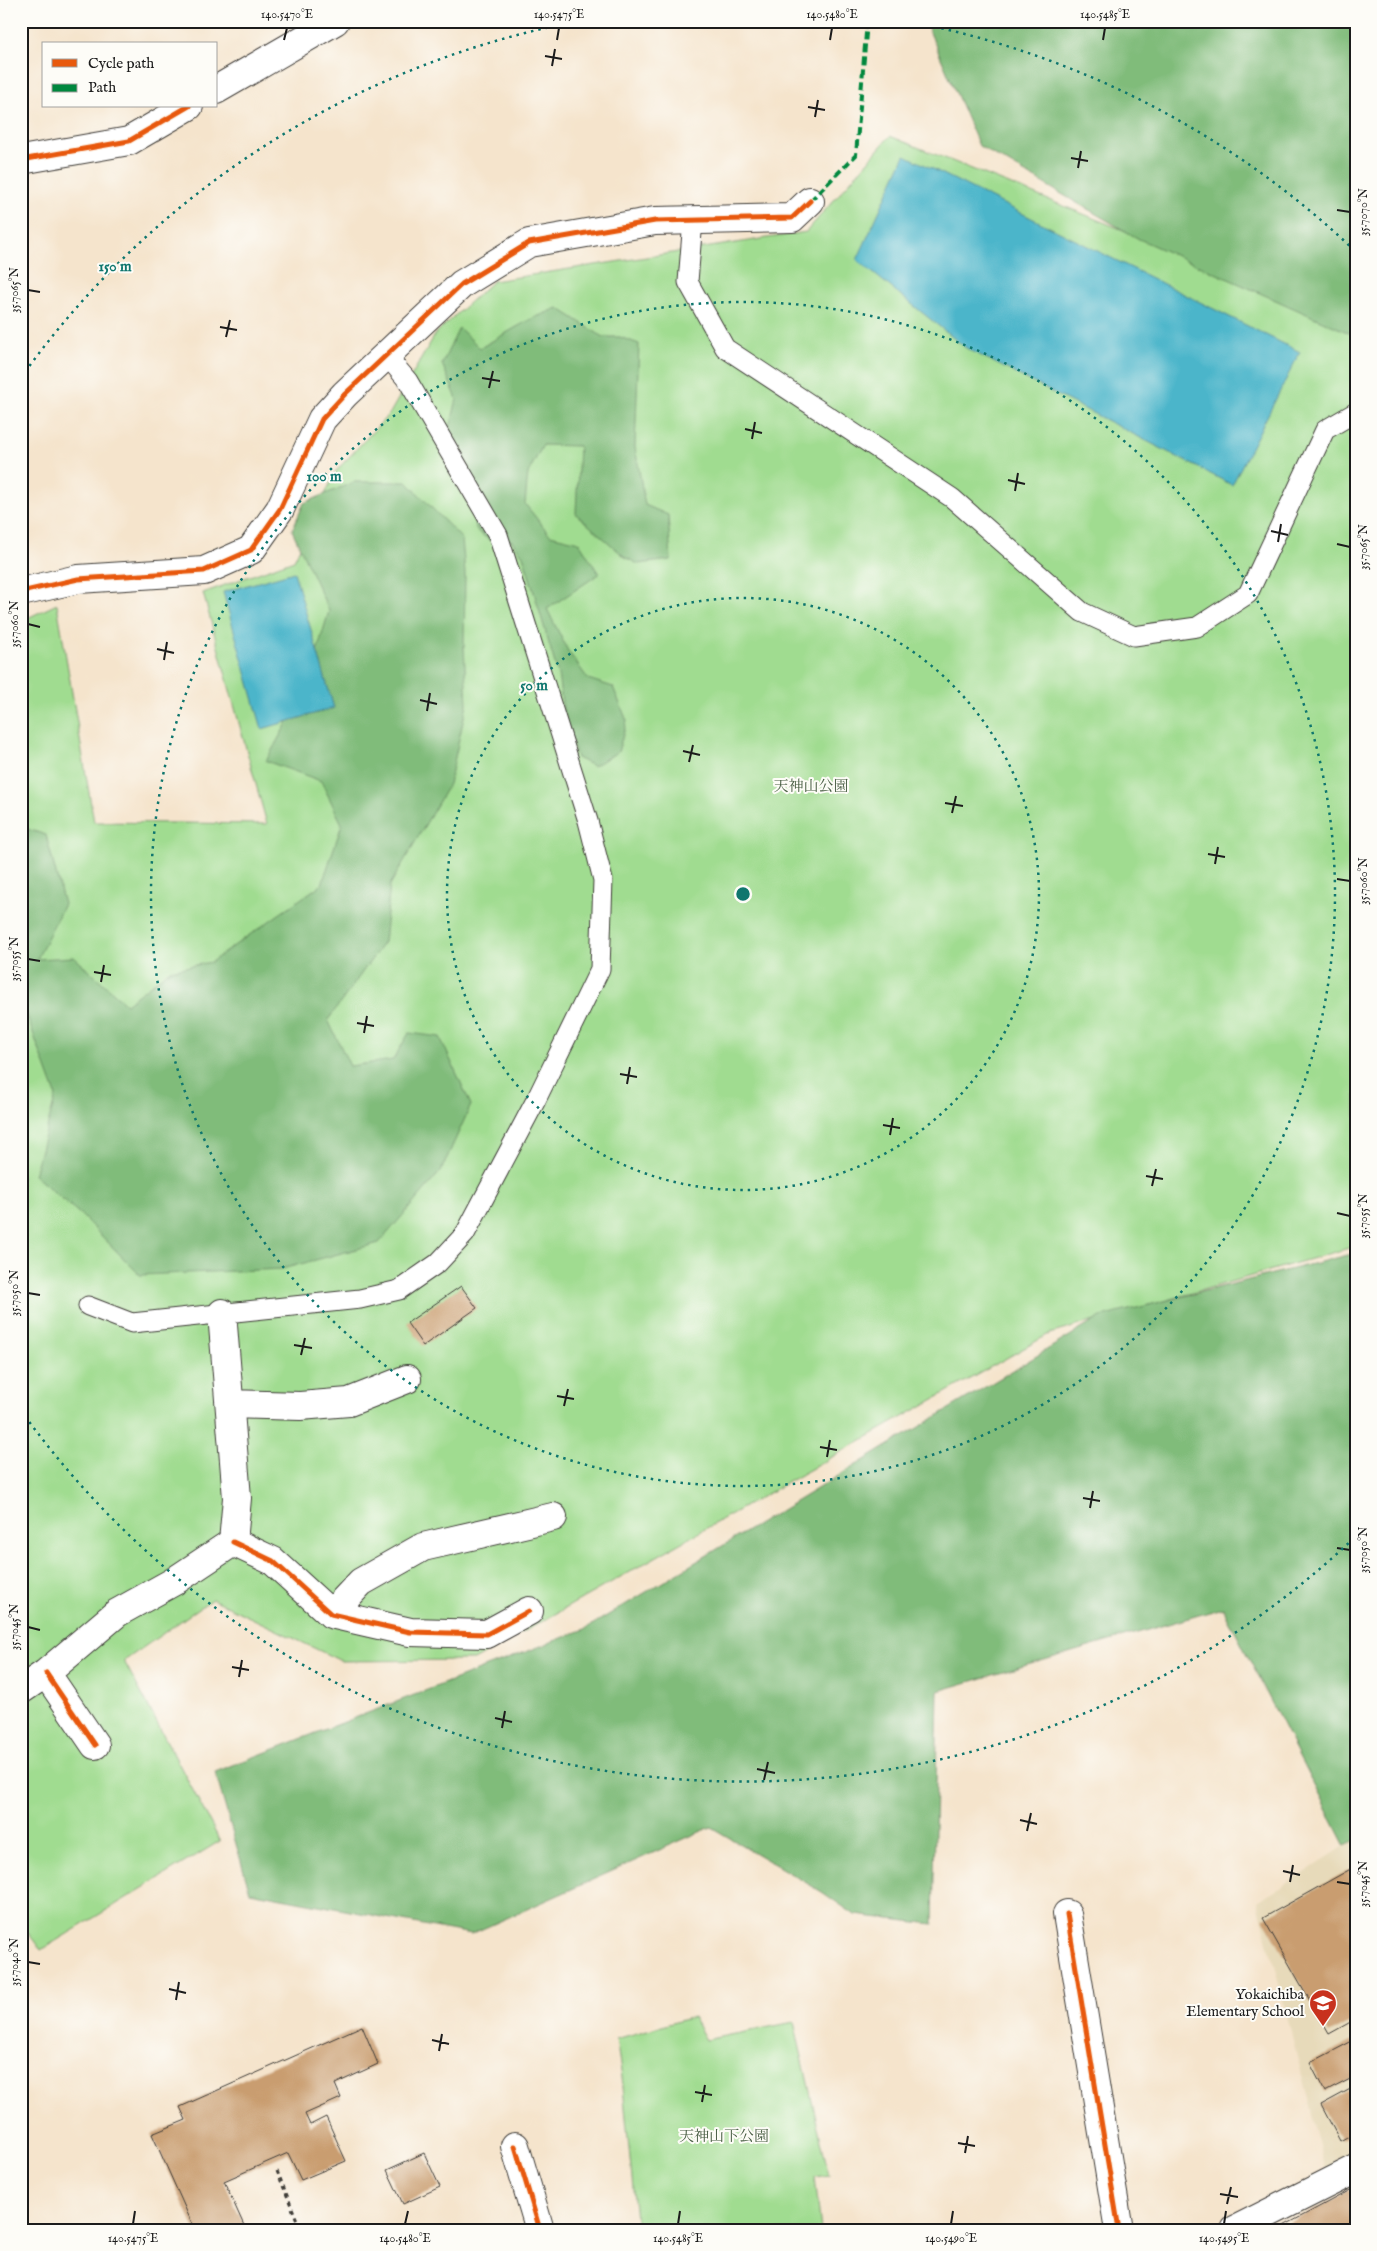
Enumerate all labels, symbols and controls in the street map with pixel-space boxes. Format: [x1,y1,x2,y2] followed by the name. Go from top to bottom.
[261,7,313,22] text: 140.5470°E
[534,7,584,22] text: 140.5475°E
[806,7,858,22] text: 140.5480°E
[1080,7,1130,22] text: 140.5485°E
[42,42,218,108] legend
[88,54,154,73] text: Cycle path
[88,78,116,97] text: Path
[1356,187,1371,236] text: 35.7070°N
[98,257,132,276] text: 150 m
[7,266,22,313] text: 35.7065°N
[306,467,342,486] text: 100 m
[1356,523,1371,570] text: 35.7065°N
[7,600,22,648] text: 35.7060°N
[520,676,548,695] text: 50 m
[773,777,849,796] park label: 天神山公園
[1356,857,1371,905] text: 35.7060°N
[734,885,752,903] centre of rings
[7,936,22,982] text: 35.7055°N
[1356,1193,1371,1239] text: 35.7055°N
[7,1269,22,1316] text: 35.7050°N
[1356,1526,1371,1573] text: 35.7050°N
[7,1603,22,1650] text: 35.7045°N
[1356,1860,1371,1907] text: 35.7045°N
[7,1937,22,1986] text: 35.7040°N
[1186,1985,1305,2021] place label: Yokaichiba Elementary School
[1308,1988,1338,2027] school or university icon: Yokaichiba Elementary School
[679,2127,769,2146] park label: 天神山下公園
[108,2231,158,2246] text: 140.5475°E
[379,2231,431,2246] text: 140.5480°E
[653,2231,703,2246] text: 140.5485°E
[925,2231,977,2246] text: 140.5490°E
[1199,2231,1249,2246] text: 140.5495°E

